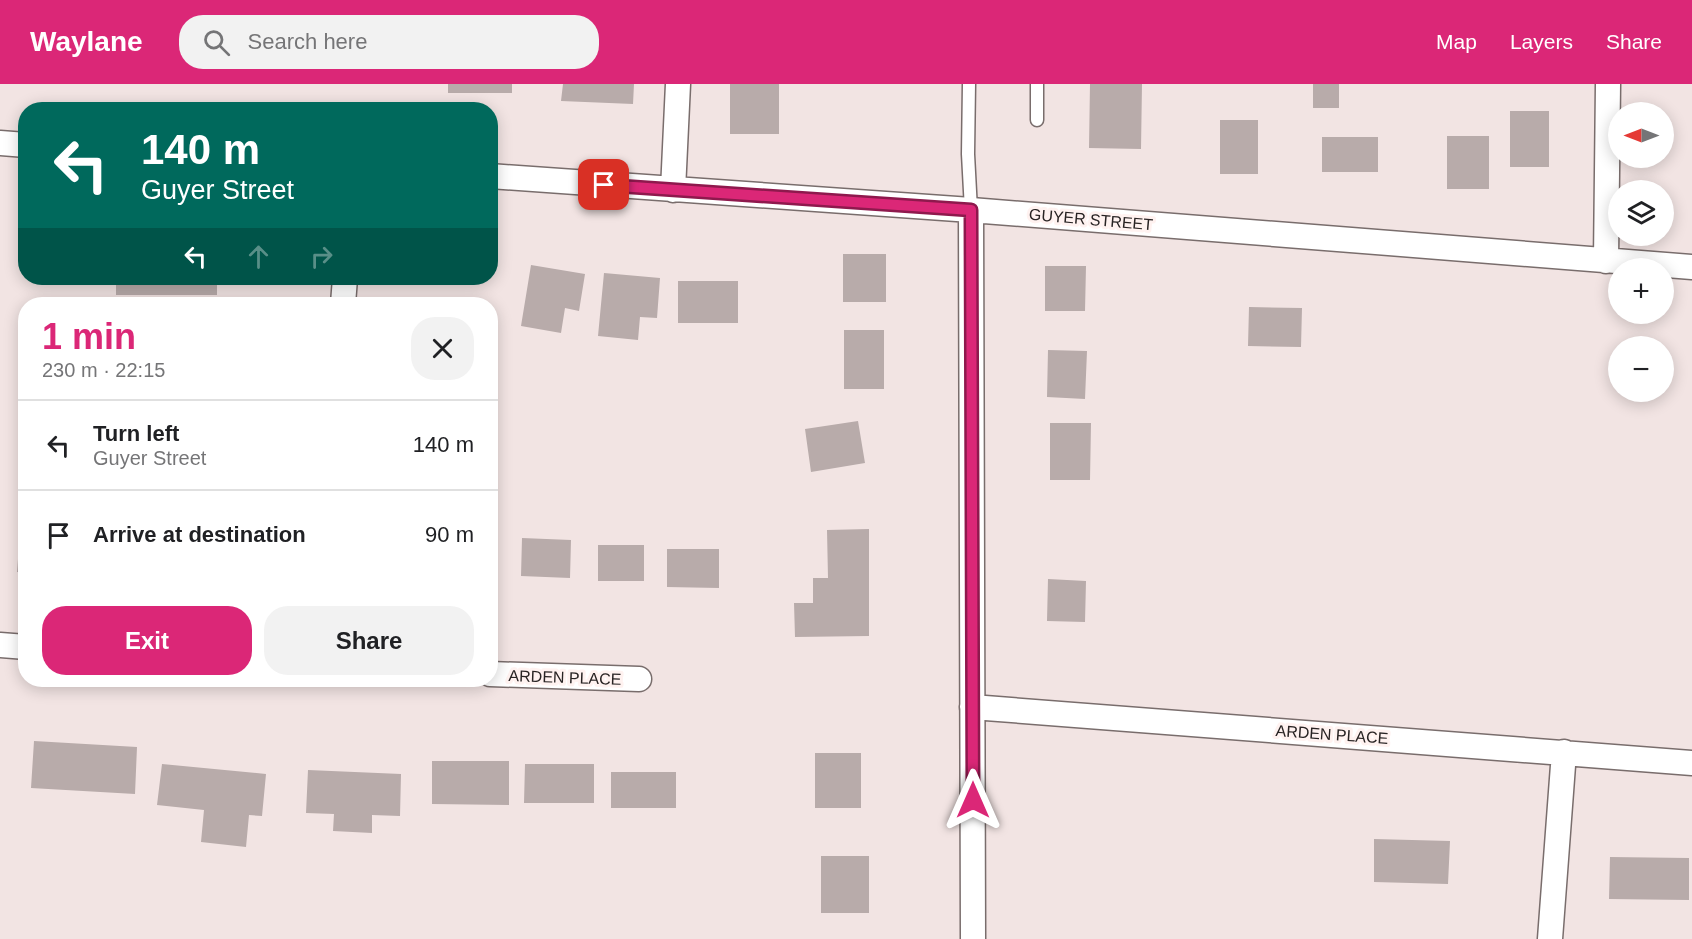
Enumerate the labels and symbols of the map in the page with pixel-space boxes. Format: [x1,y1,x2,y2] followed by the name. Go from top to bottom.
[1608,102,1674,168] north arrow
[578,159,629,210] pin
[1028,206,1154,233] street label: GUYER STREET
[508,667,622,688] street label: ARDEN PLACE
[1275,722,1389,747] street label: ARDEN PLACE
[941,768,1005,832] position arrow

